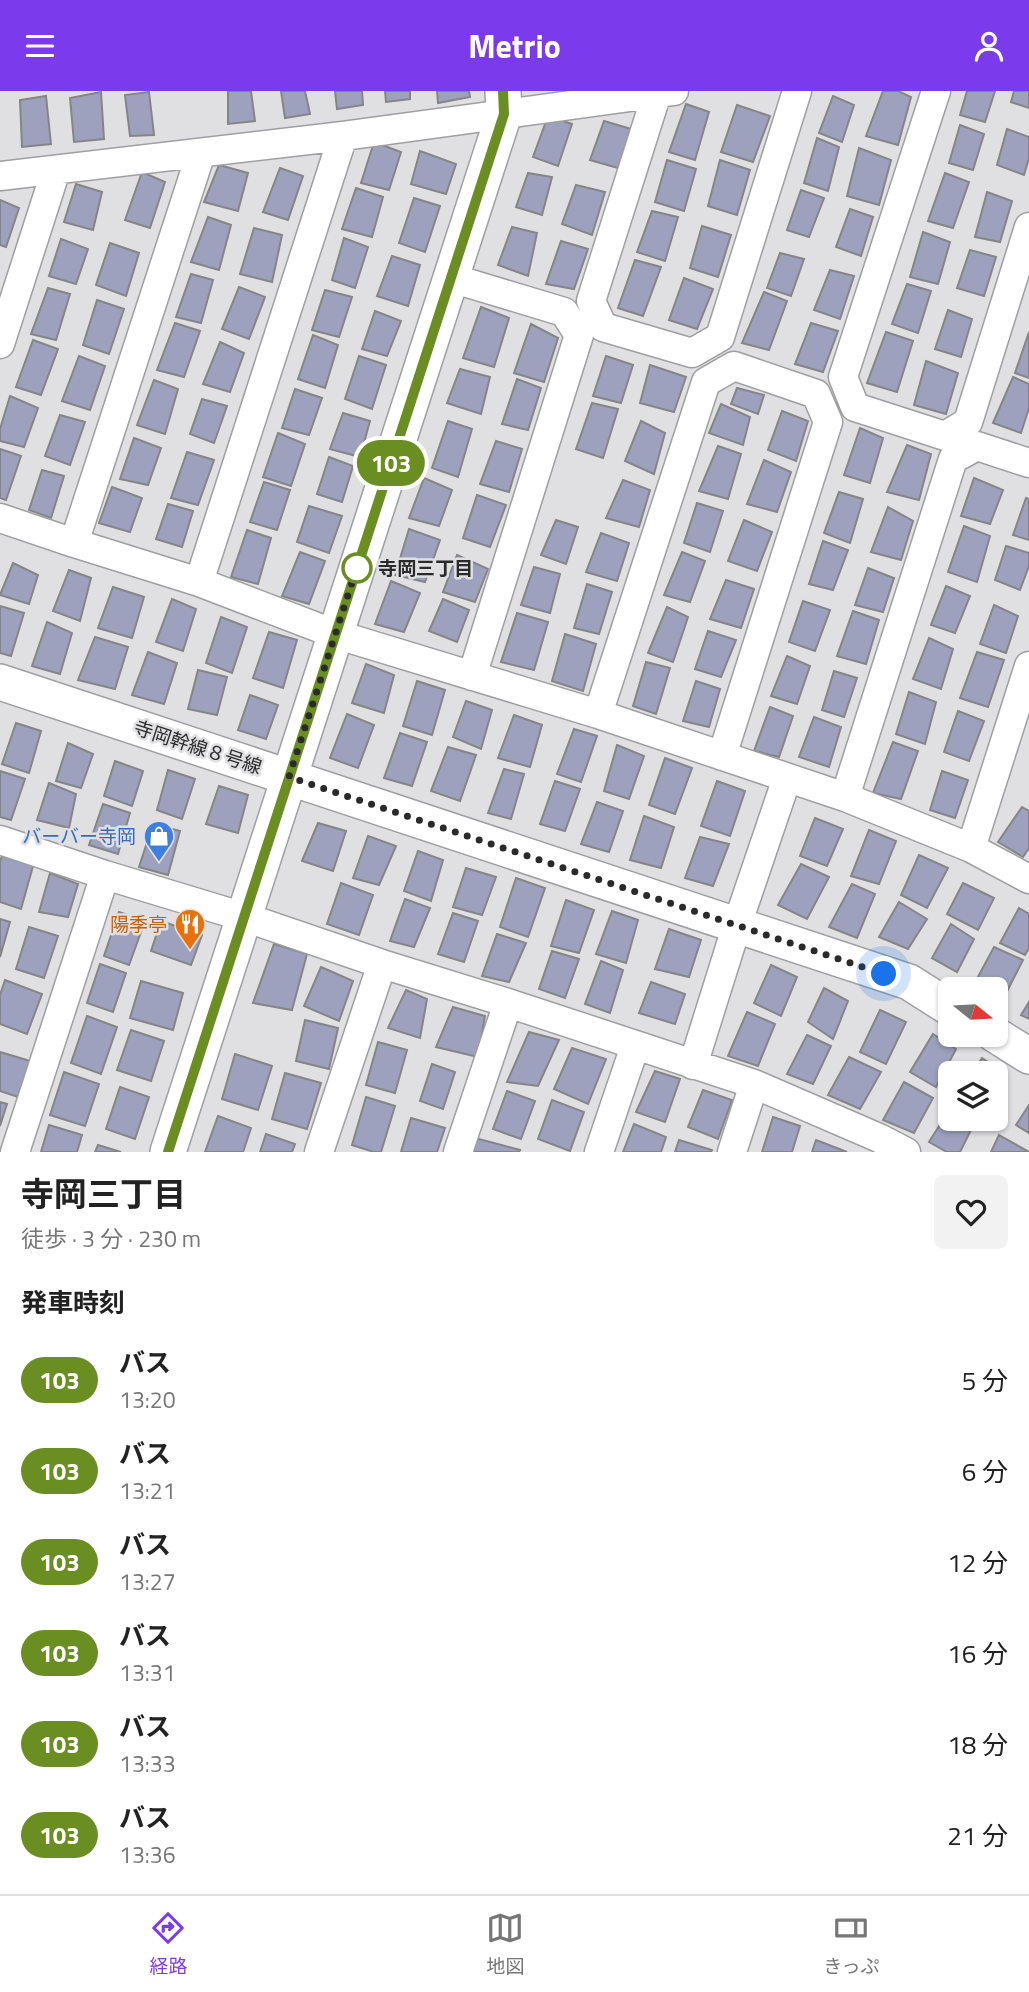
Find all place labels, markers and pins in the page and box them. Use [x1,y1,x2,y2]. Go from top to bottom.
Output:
marker: 寺岡三丁目 [342,553,372,583]
place label: 寺岡三丁目 [378,553,473,582]
shop icon: バーバー寺岡 [142,819,176,863]
place label: バーバー寺岡 [22,821,136,850]
restaurant icon: 陽季亭 [173,907,207,951]
place label: 陽季亭 [110,909,167,938]

